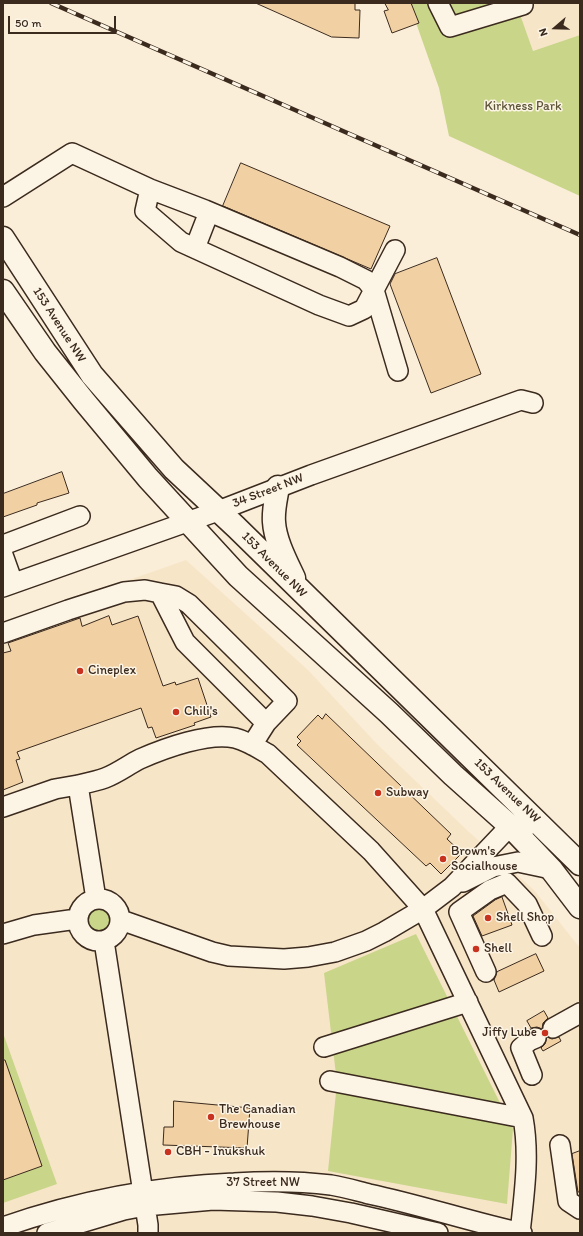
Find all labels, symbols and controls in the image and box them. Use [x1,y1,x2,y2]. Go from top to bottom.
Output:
scale bar [10,8,118,34]
north arrow [535,8,575,48]
text: 50 m [15,16,41,30]
text: N [536,27,551,38]
park label: Kirkness Park [484,99,562,115]
street label: 153 Avenue NW [29,285,89,365]
street label: 34 Street NW [230,470,306,512]
street label: 153 Avenue NW [238,529,310,601]
place label: Cineplex [88,663,136,679]
marker: Cineplex [75,666,85,676]
place label: Chili's [184,704,218,720]
marker: Chili's [171,707,181,717]
street label: 153 Avenue NW [471,755,543,827]
place label: Subway [386,785,429,801]
marker: Subway [373,788,383,798]
place label: Brown's Socialhouse [451,844,518,875]
marker: Brown's Socialhouse [438,854,448,864]
place label: Shell Shop [496,910,554,926]
marker: Shell Shop [483,913,493,923]
place label: Shell [484,941,512,957]
marker: Shell [471,944,481,954]
place label: Jiffy Lube [482,1025,537,1041]
marker: Jiffy Lube [540,1028,550,1038]
place label: The Canadian Brewhouse [219,1102,296,1133]
marker: The Canadian Brewhouse [206,1112,216,1122]
place label: CBH - Inukshuk [176,1144,265,1160]
marker: CBH - Inukshuk [163,1147,173,1157]
street label: 37 Street NW [226,1175,300,1191]

